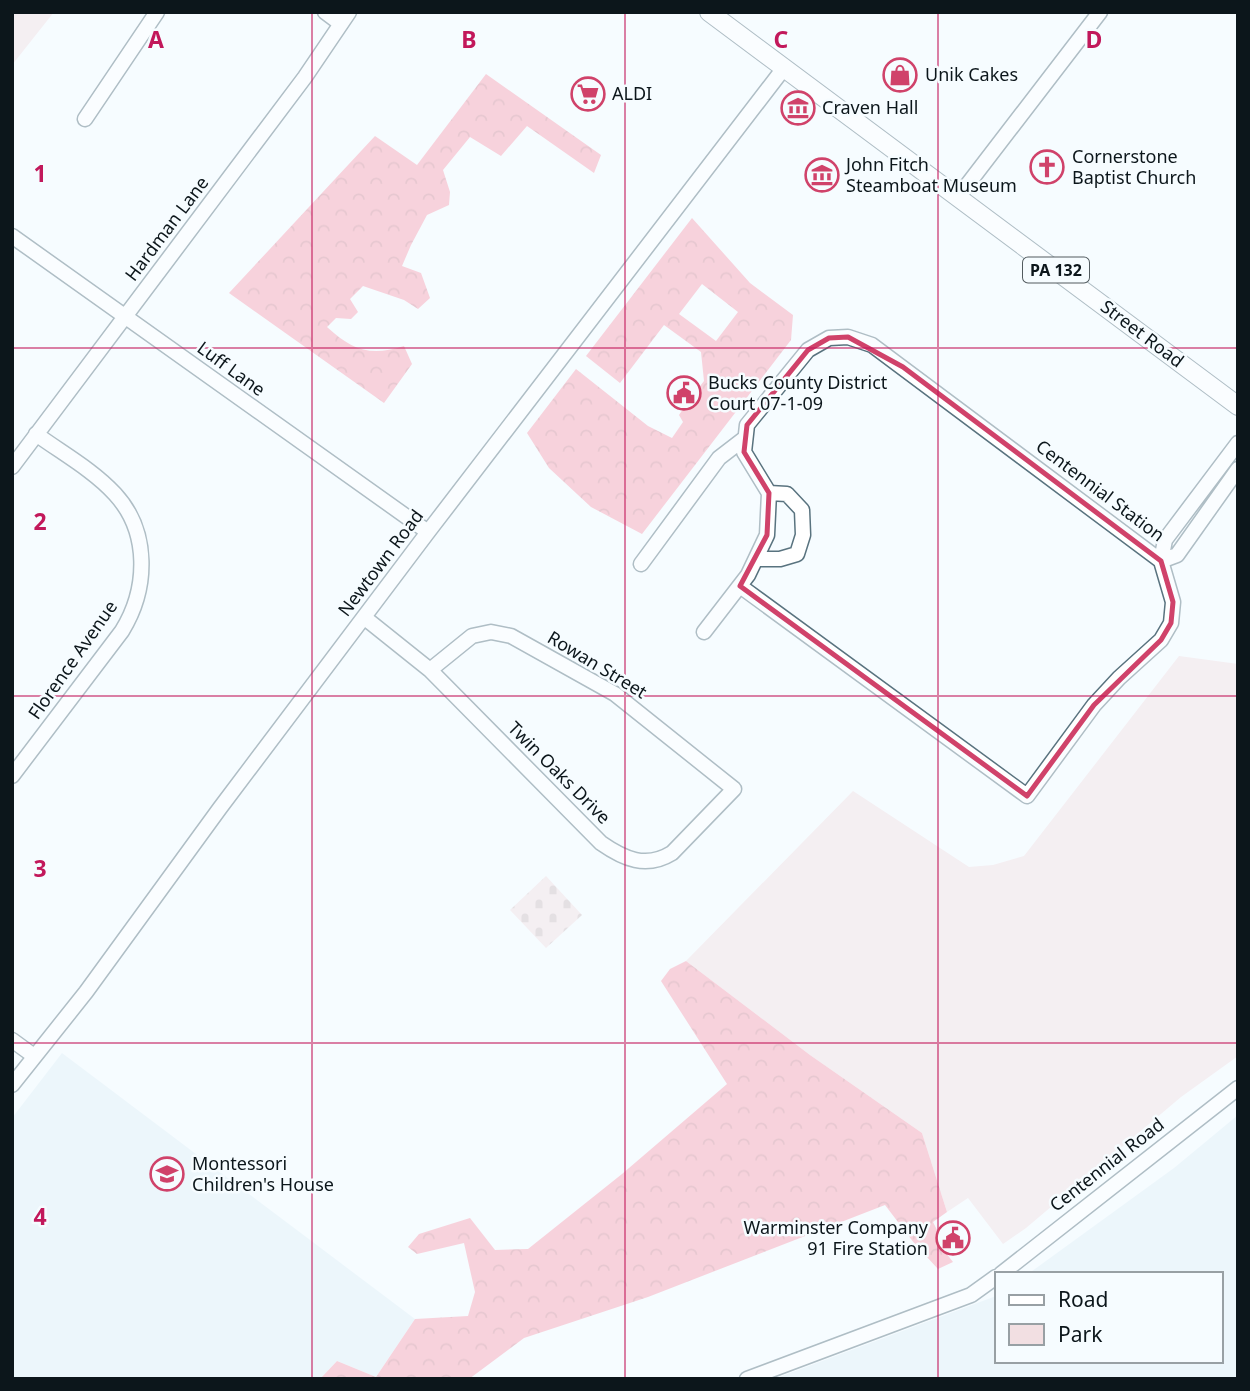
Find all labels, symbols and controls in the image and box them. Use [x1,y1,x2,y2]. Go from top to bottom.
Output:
text: A [148,23,164,55]
text: B [461,23,477,55]
text: C [774,23,789,55]
text: D [1086,23,1102,55]
shop icon: Unik Cakes [881,56,919,94]
place label: Unik Cakes [925,62,1018,86]
supermarket icon: ALDI [569,75,607,113]
place label: ALDI [612,81,652,105]
museum icon: Craven Hall [779,89,817,127]
place label: Craven Hall [822,95,918,119]
place label: Cornerstone Baptist Church [1072,144,1196,189]
church icon: Cornerstone Baptist Church [1028,148,1066,186]
place label: John Fitch Steamboat Museum [844,152,1017,197]
museum icon: John Fitch Steamboat Museum [803,156,841,194]
text: 1 [33,157,47,189]
street label: Hardman Lane [119,171,213,286]
road number: PA 132 [1023,258,1089,282]
street label: Street Road [1096,294,1189,372]
street label: Luff Lane [193,335,270,401]
place label: Bucks County District Court 07-1-09 [708,370,888,415]
public building icon: Bucks County District Court 07-1-09 [665,374,703,412]
street label: Centennial Station [1031,434,1170,547]
street label: Newtown Road [332,504,428,621]
text: 2 [33,505,47,537]
street label: Florence Avenue [22,595,122,724]
street label: Rowan Street [543,625,652,704]
street label: Twin Oaks Drive [503,716,616,829]
text: 3 [33,852,47,884]
street label: Centennial Road [1044,1112,1168,1216]
place label: Montessori Children's House [192,1151,334,1196]
school or university icon: Montessori Children's House [148,1155,186,1193]
text: 4 [33,1200,47,1232]
place label: Warminster Company 91 Fire Station [744,1215,929,1260]
public building icon: Warminster Company 91 Fire Station [934,1219,972,1257]
legend [995,1272,1222,1363]
text: Road [1058,1285,1108,1313]
text: Park [1058,1320,1103,1348]

